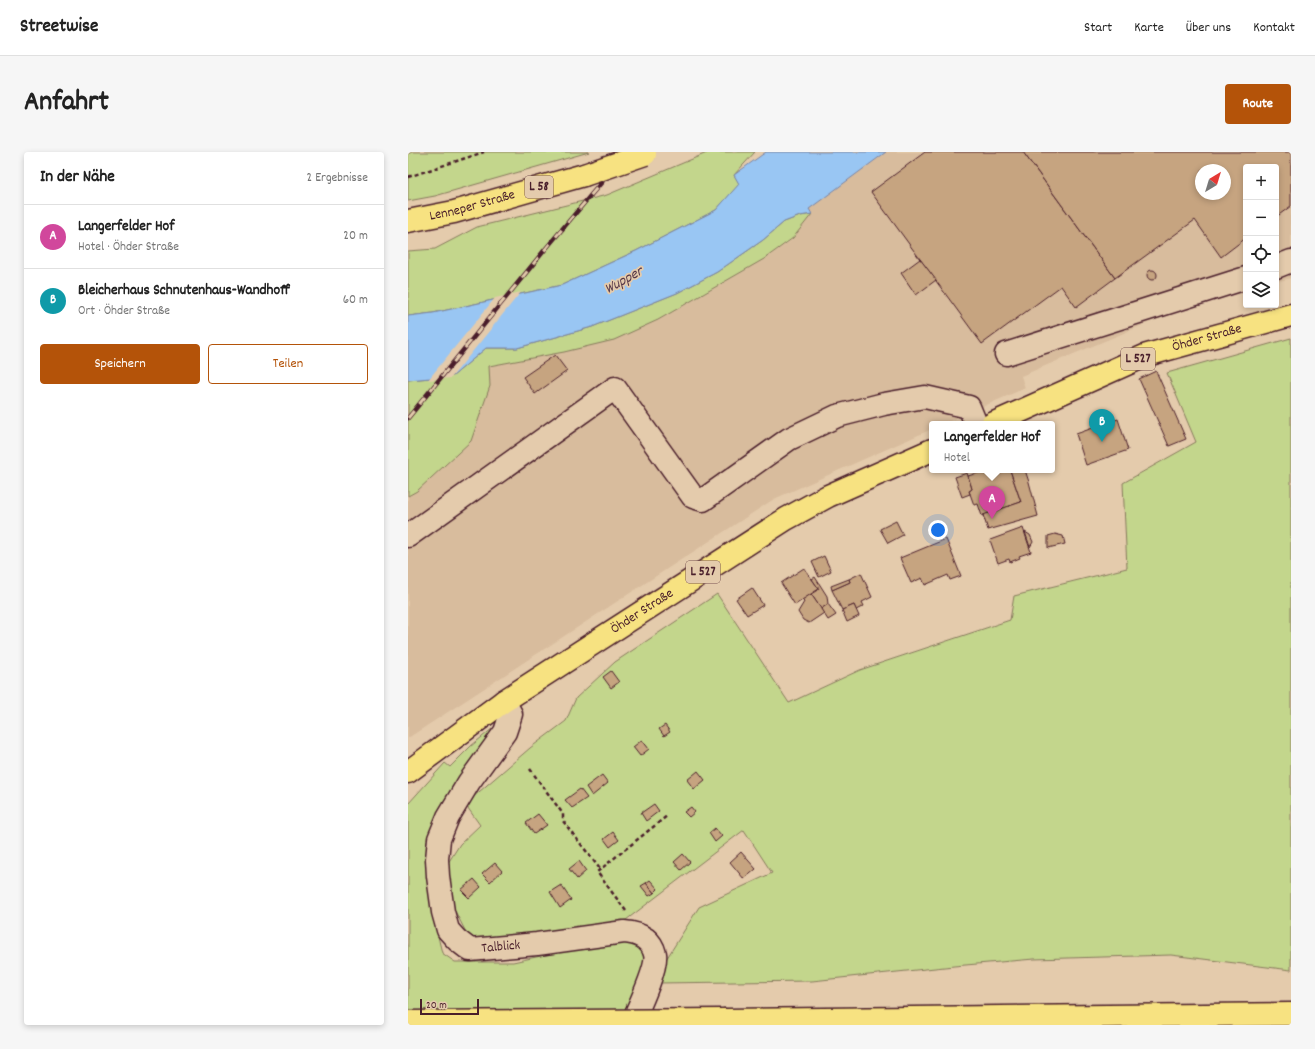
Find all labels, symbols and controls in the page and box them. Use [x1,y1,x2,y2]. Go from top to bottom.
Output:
text: Streetwise [20,14,98,41]
text: Start [1084,18,1112,38]
text: Karte [1134,18,1164,38]
text: Über uns [1186,18,1231,38]
text: Kontakt [1253,18,1295,38]
text: Anfahrt [24,84,109,124]
button: Route [1225,84,1291,124]
north arrow [1195,164,1231,200]
map controls [1243,164,1279,308]
button: + [1243,164,1279,200]
text: In der Nähe [40,166,115,190]
text: 2 Ergebnisse [307,169,368,188]
road number: L 58 [525,176,553,198]
street label: Lenneper Straße [428,185,517,227]
button: − [1243,200,1279,236]
text: Langerfelder Hof [78,216,175,238]
text: A [49,227,57,246]
text: 20 m [343,227,368,246]
button: locate [1243,236,1279,272]
text: Hotel · Öhder Straße [78,238,179,257]
water label: Wupper [601,261,649,301]
button: layers [1243,272,1279,308]
text: Bleicherhaus Schnutenhaus-Wandhoff [78,280,290,302]
text: B [50,291,56,310]
text: 60 m [343,291,368,310]
text: Ort · Öhder Straße [78,302,170,321]
street label: Öhder Straße [1170,319,1244,357]
button: Speichern [40,344,200,384]
button: Teilen [208,344,368,384]
road number: L 527 [1121,348,1155,370]
pin: B [1089,409,1115,442]
popup [929,421,1055,473]
text: Langerfelder Hof [944,427,1040,449]
text: Hotel [944,449,970,468]
pin: A [979,486,1005,519]
your location [928,520,948,540]
road number: L 527 [686,561,720,583]
street label: Öhder Straße [607,584,678,639]
street label: Talblick [481,936,521,959]
scale bar [420,997,479,1016]
text: 20 m [426,998,447,1014]

